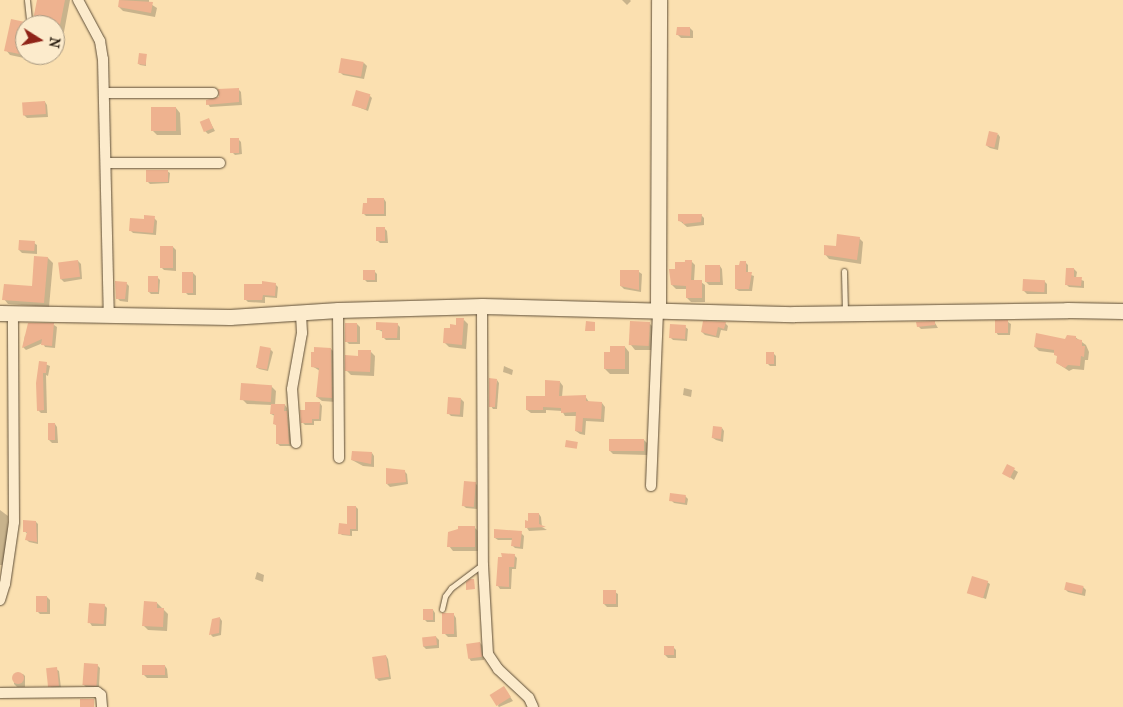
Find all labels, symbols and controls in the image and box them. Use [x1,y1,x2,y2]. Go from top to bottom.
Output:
north arrow [15,15,65,65]
text: N [45,36,64,49]

